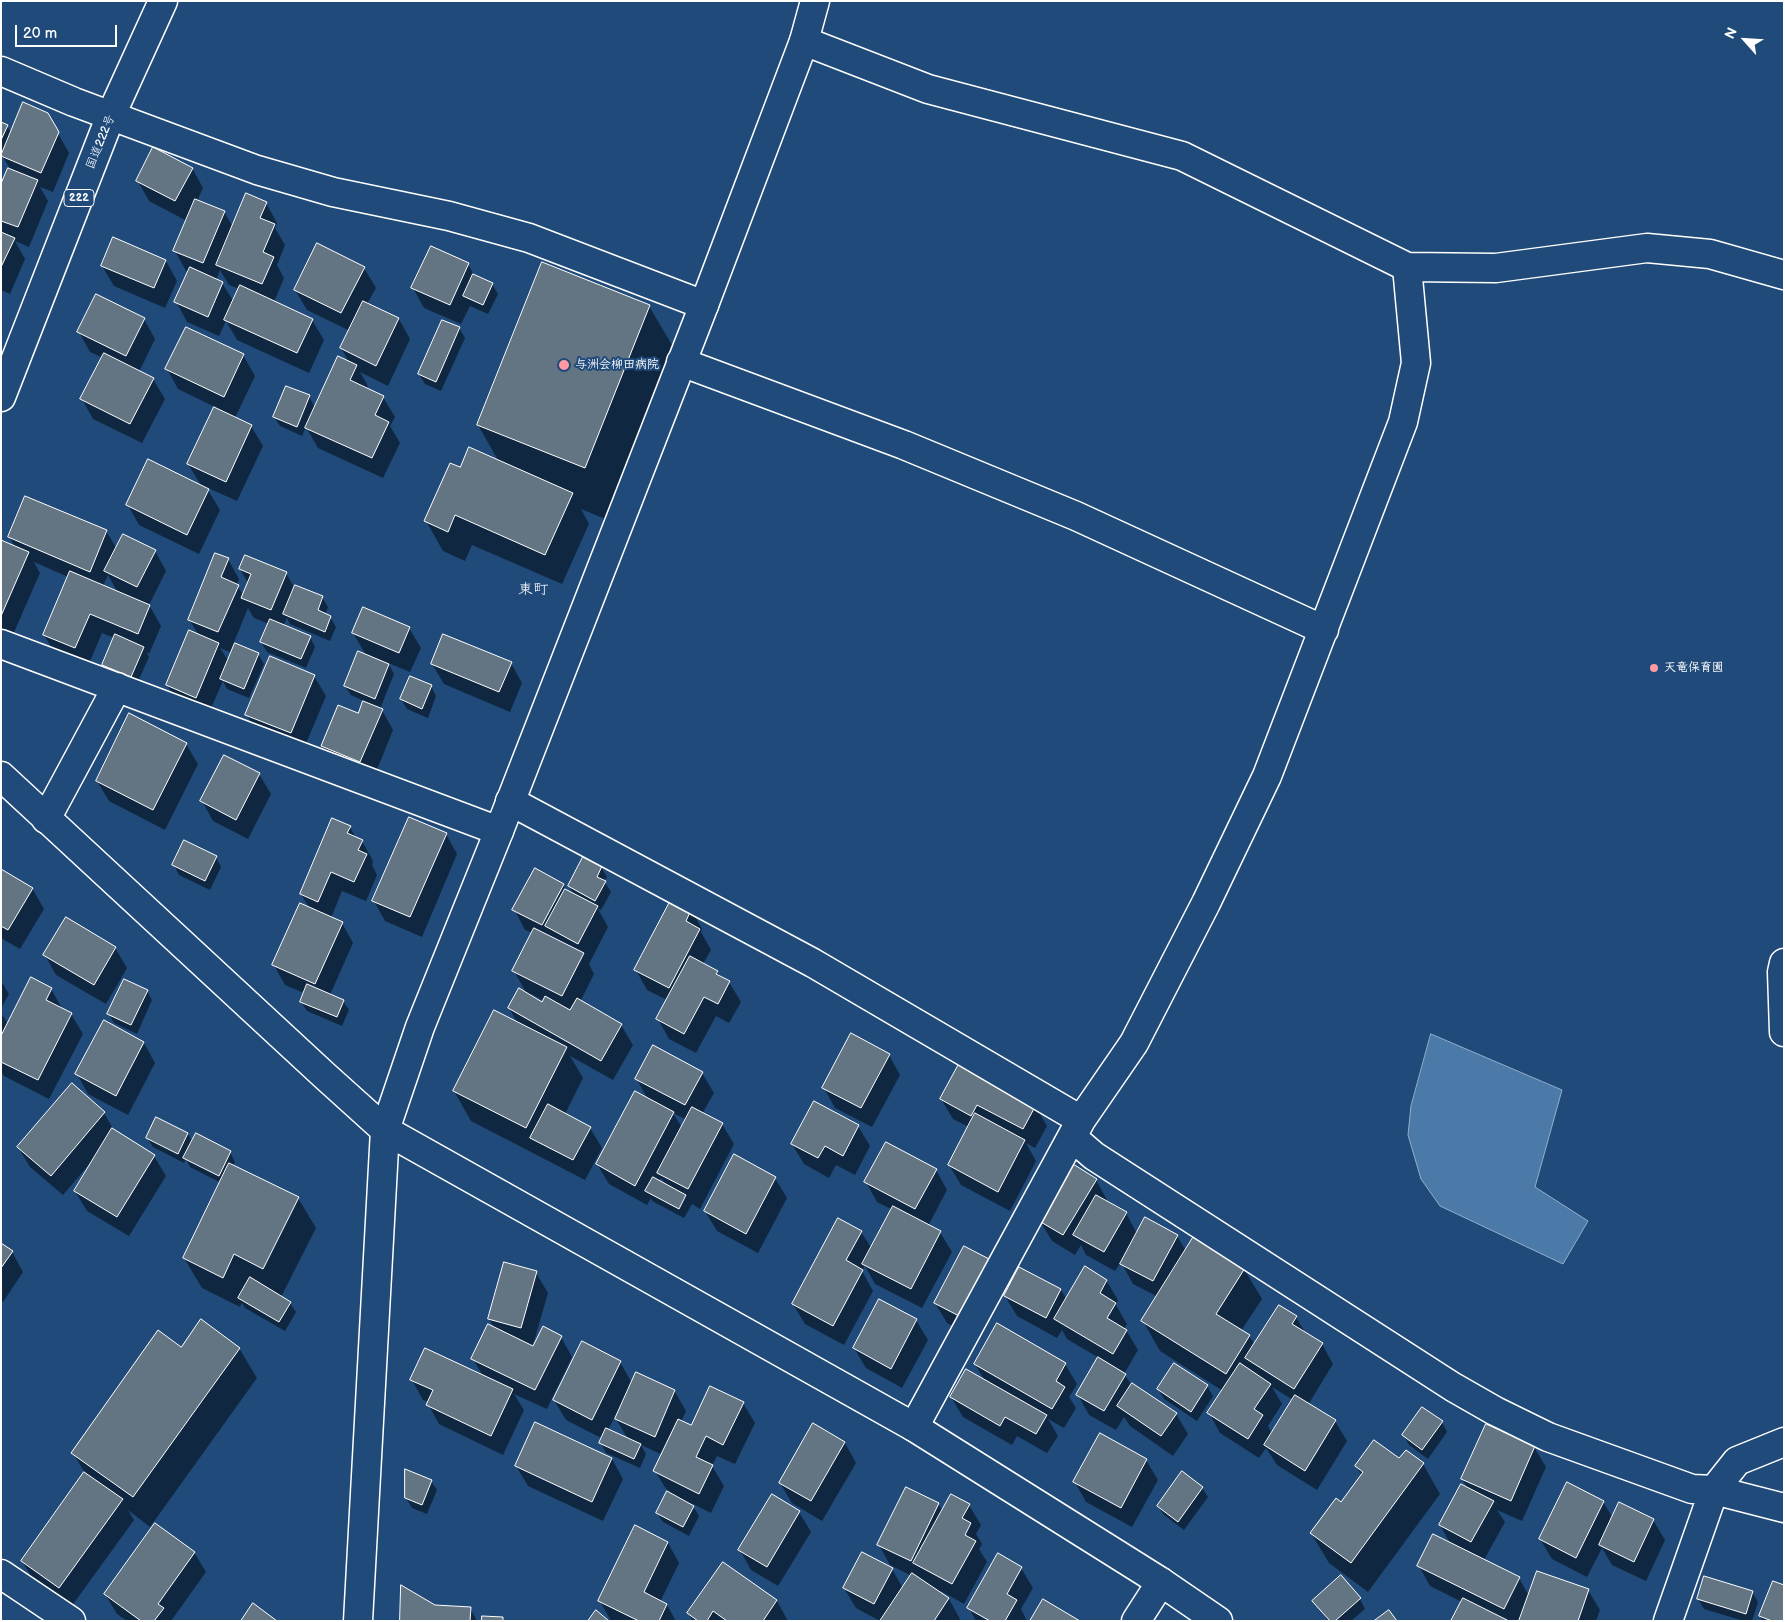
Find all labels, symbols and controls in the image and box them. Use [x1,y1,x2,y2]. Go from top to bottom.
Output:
scale bar [18,15,120,47]
north arrow [1720,15,1770,65]
text: 20 m [23,24,57,43]
text: N [1721,25,1741,42]
street label: 国道222号 [84,113,118,171]
road number: 222 [64,190,94,207]
marker: 与洲会柳田病院 [557,358,571,372]
place label: 与洲会柳田病院 [575,358,659,372]
district label: 東町 [518,581,548,599]
place label: 天竜保育園 [1664,661,1724,675]
marker: 天竜保育園 [1648,662,1660,674]

